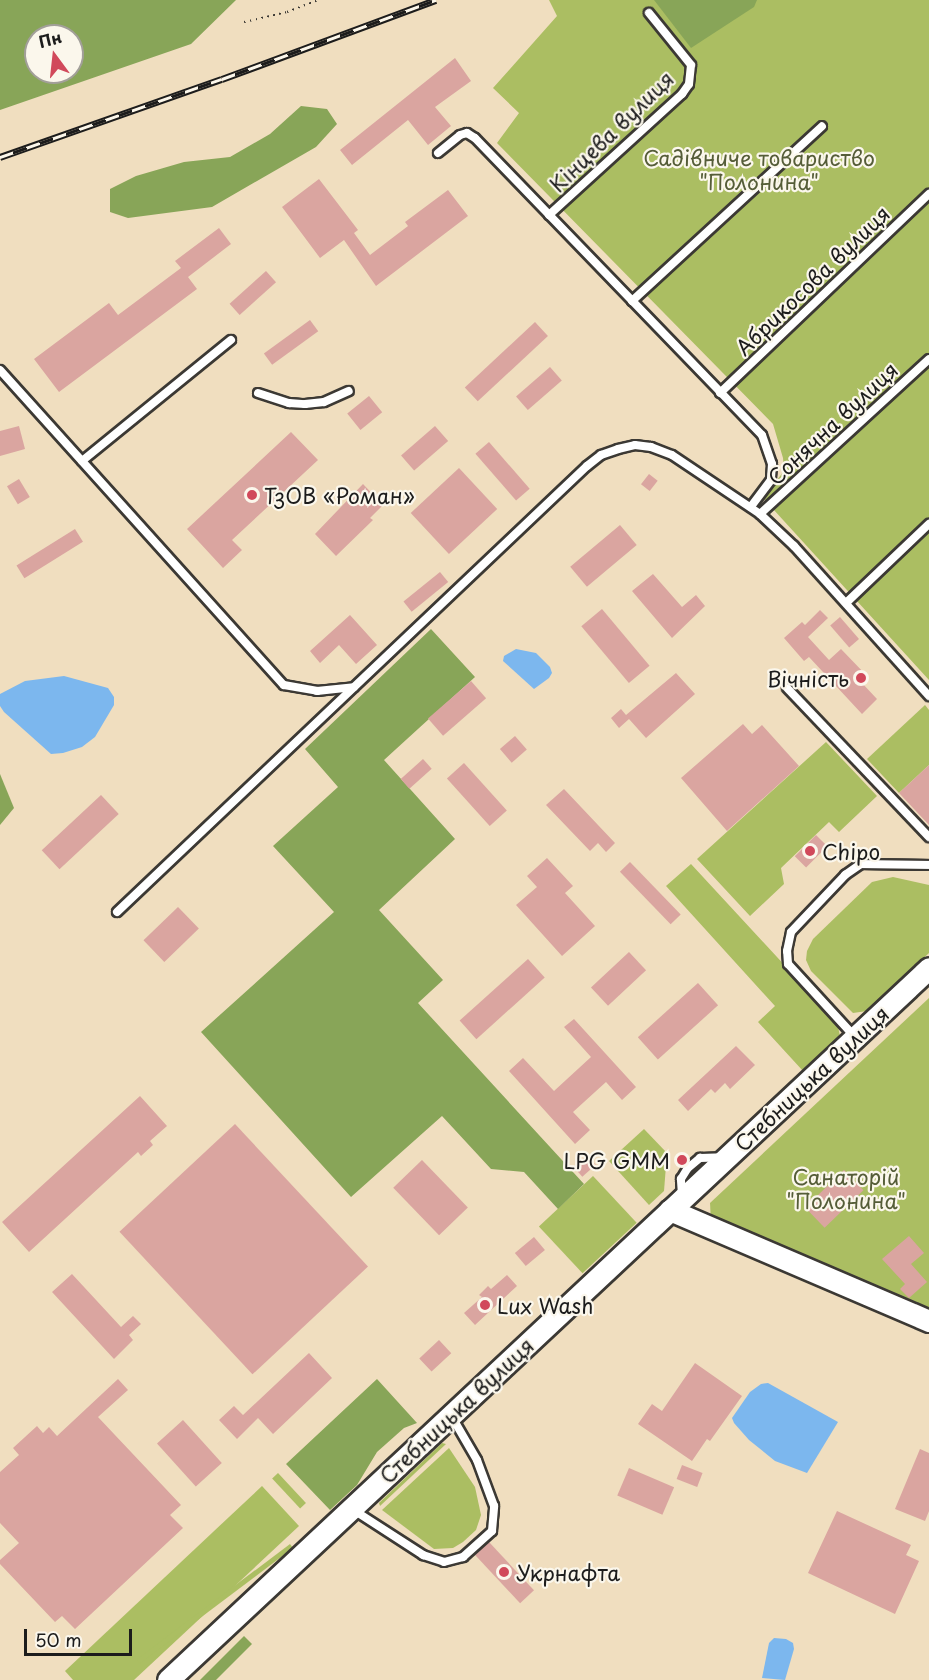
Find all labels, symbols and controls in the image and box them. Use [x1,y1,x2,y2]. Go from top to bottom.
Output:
north arrow [24,24,84,84]
text: Пн [36,24,64,53]
street label: Кінцева вулиця [543,65,679,197]
park label: Садівниче товариство "Полонина" [644,144,874,194]
street label: Абрикосова вулиця [730,200,894,360]
street label: Сонячна вулиця [761,356,903,490]
place label: ТзОВ «Роман» [264,482,415,508]
marker: ТзОВ «Роман» [245,488,259,502]
place label: Вічність [767,665,849,691]
marker: Вічність [854,671,868,685]
place label: Chipo [822,838,880,864]
marker: Chipo [803,844,817,858]
street label: Стебницька вулиця [728,1000,894,1156]
place label: LPG GMM [564,1147,670,1173]
marker: LPG GMM [675,1153,689,1167]
park label: Санаторій "Полонина" [786,1163,906,1213]
place label: Lux Wash [497,1292,594,1318]
marker: Lux Wash [478,1298,492,1312]
street label: Стебницька вулиця [373,1332,539,1488]
place label: Укрнафта [516,1559,620,1585]
marker: Укрнафта [497,1565,511,1579]
scale bar [27,1617,135,1655]
text: 50 m [35,1626,82,1653]

